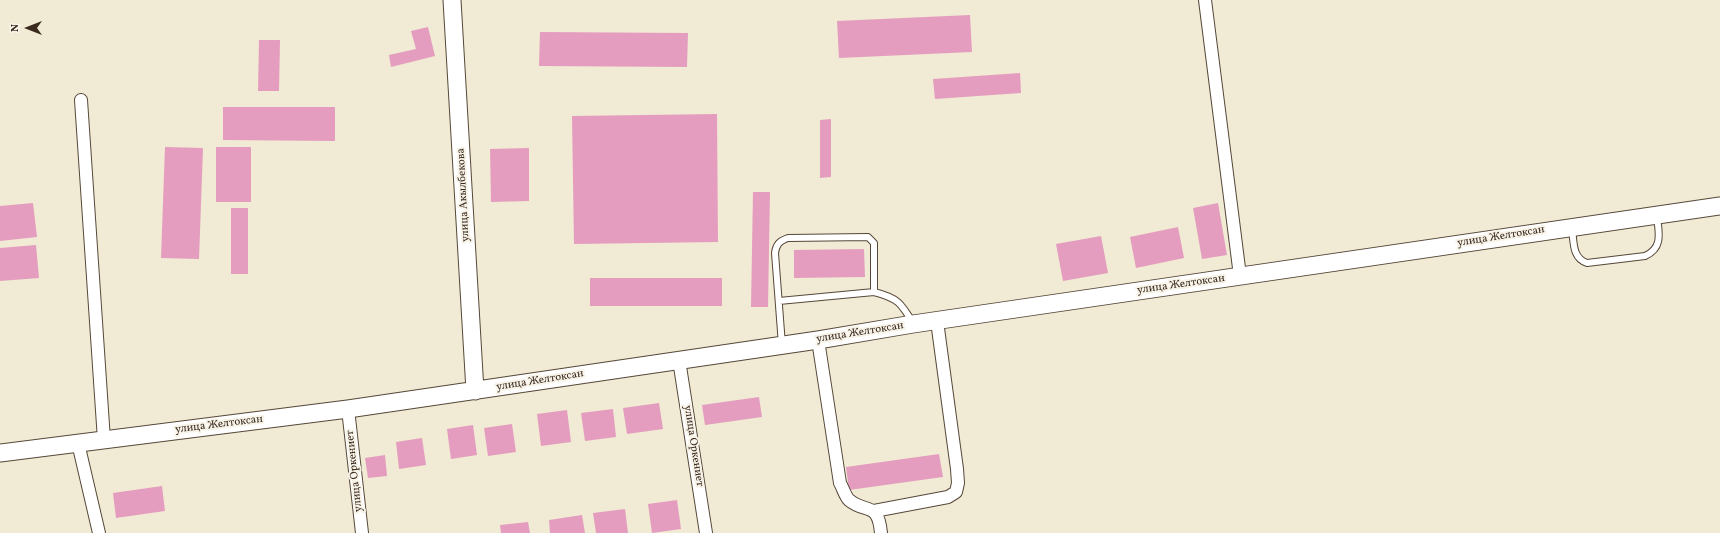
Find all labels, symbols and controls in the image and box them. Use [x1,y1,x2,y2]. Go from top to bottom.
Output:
north arrow [8,8,48,48]
text: N [8,24,23,32]
street label: улица Акылбекова [455,148,473,242]
street label: улица Желтоксан [1456,224,1546,250]
street label: улица Желтоксан [1136,272,1226,298]
street label: улица Желтоксан [815,320,905,346]
street label: улица Желтоксан [495,368,585,394]
street label: улица Оркениет [680,404,706,488]
street label: улица Желтоксан [174,413,264,437]
street label: улица Оркениет [344,429,366,513]

